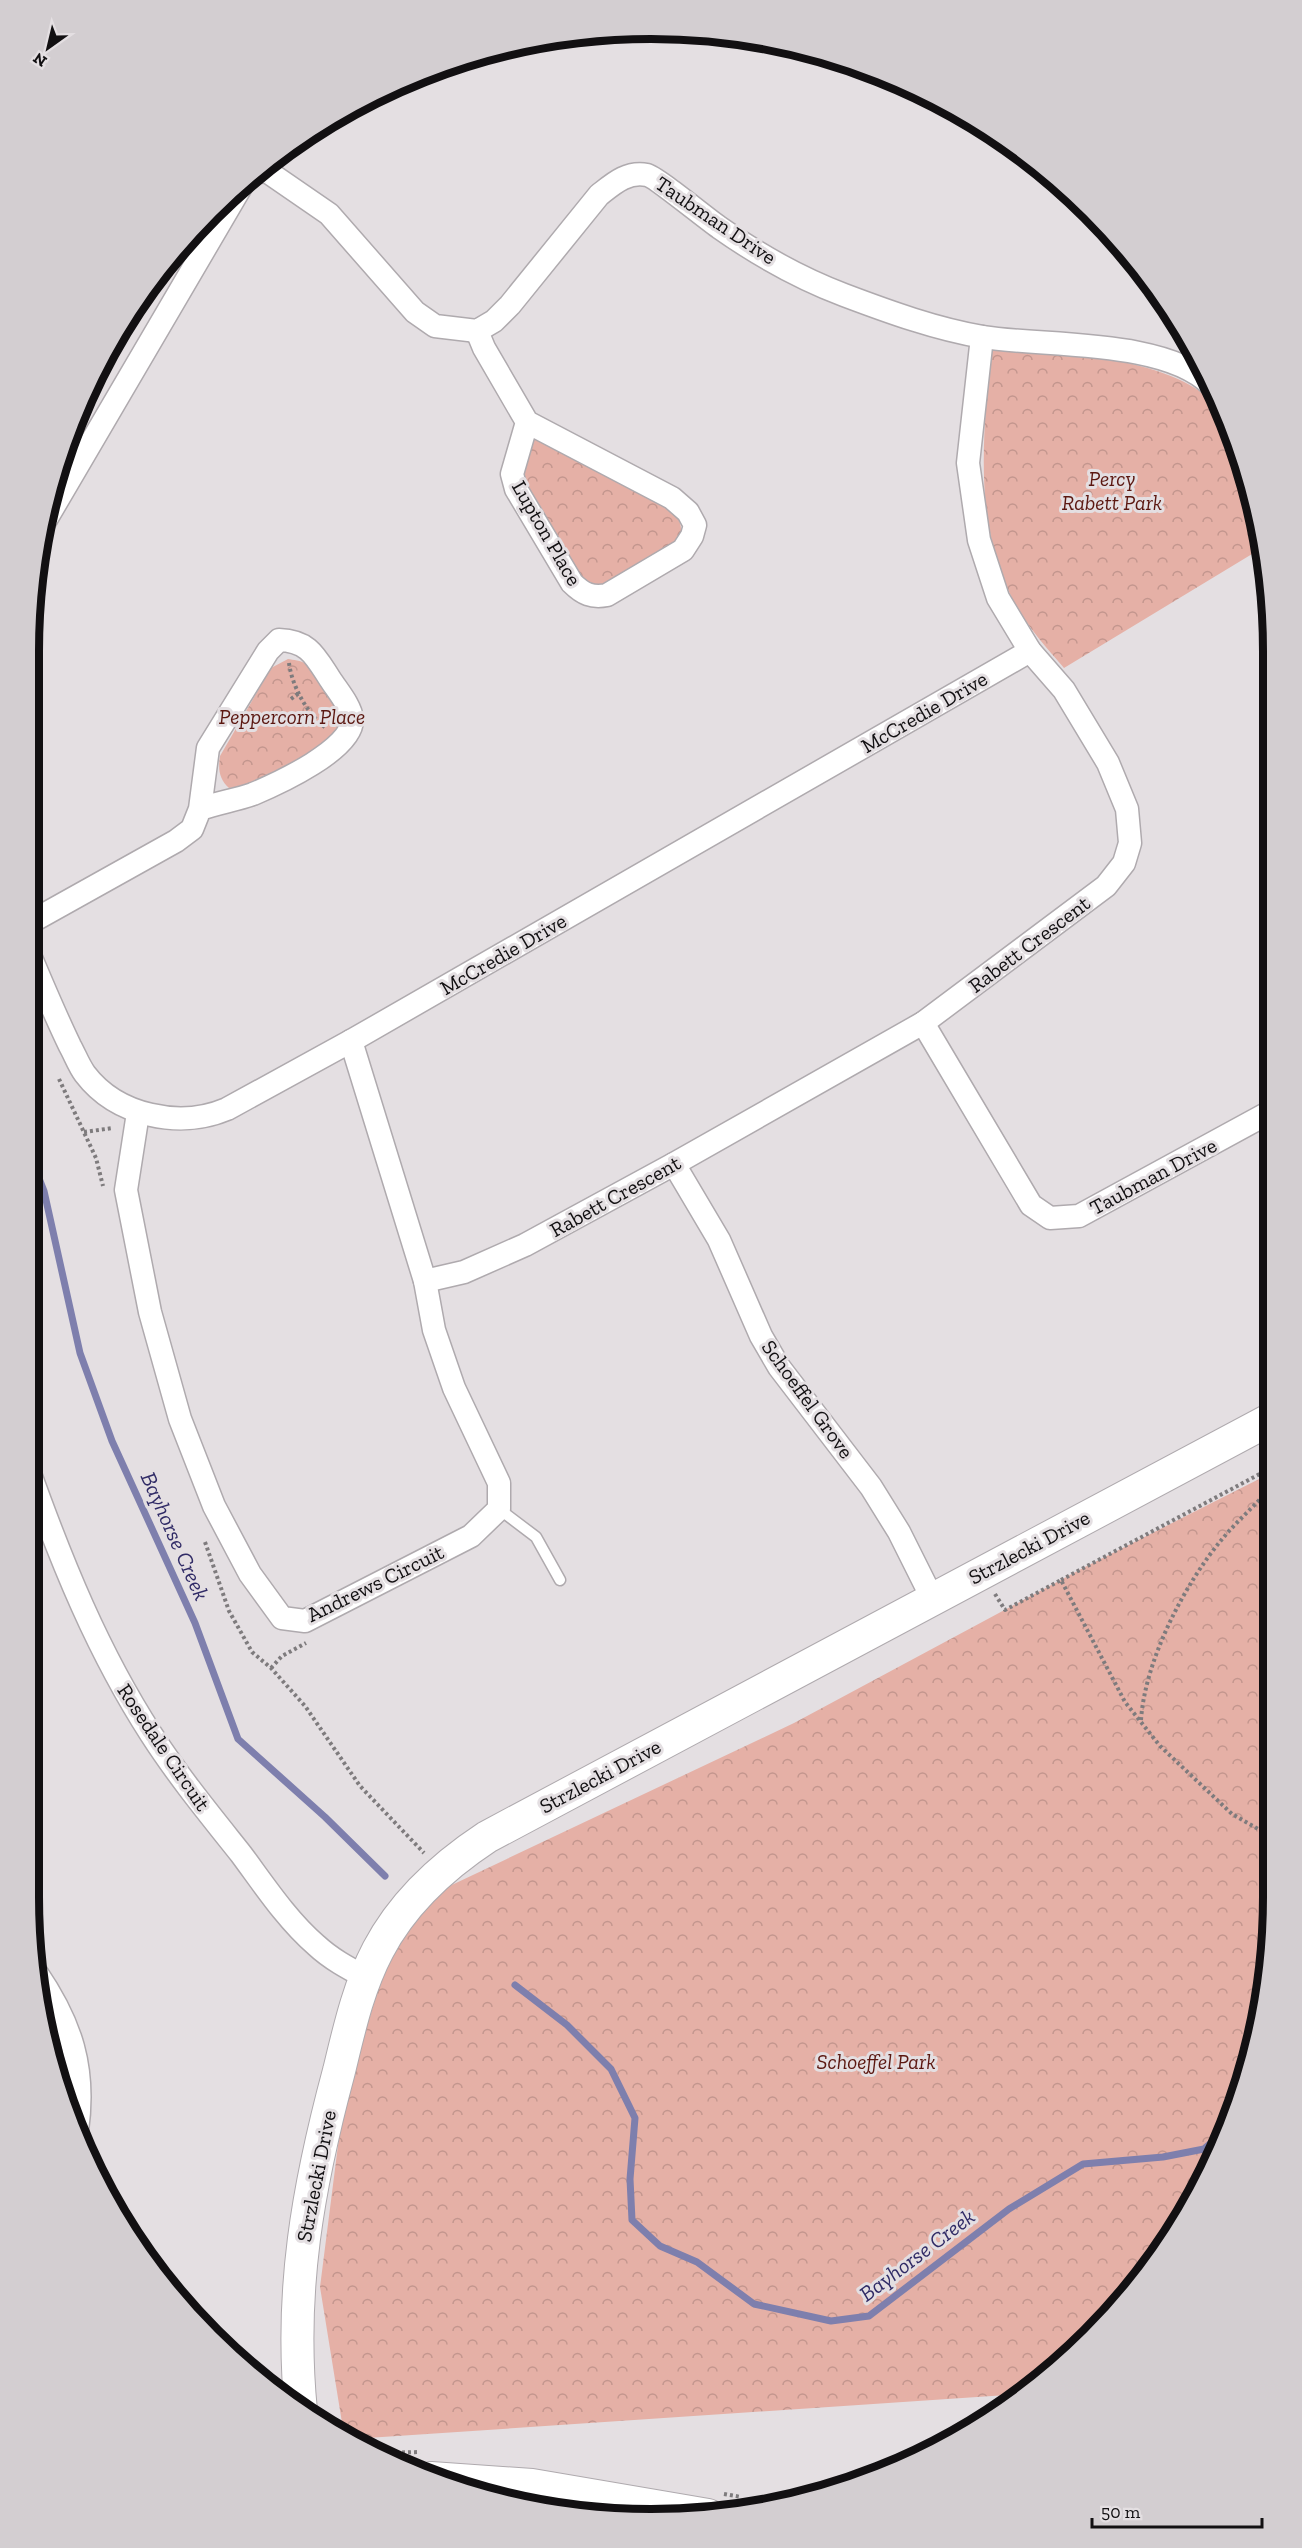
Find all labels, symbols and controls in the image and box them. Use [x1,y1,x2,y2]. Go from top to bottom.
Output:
north arrow [18,18,78,78]
text: N [30,49,50,71]
street label: Taubman Drive [651,170,781,270]
park label: Percy Rabett Park [1062,466,1162,515]
street label: Lupton Place [507,476,587,590]
street label: McCredie Drive [856,666,992,758]
park label: Peppercorn Place [219,704,365,729]
street label: Rabett Crescent [963,890,1095,998]
street label: McCredie Drive [435,908,571,1000]
street label: Taubman Drive [1085,1132,1221,1220]
street label: Rabett Crescent [545,1150,685,1242]
street label: Schoeffel Grove [757,1335,859,1463]
water label: Bayhorse Creek [135,1468,215,1604]
street label: Strzlecki Drive [964,1505,1094,1589]
street label: Andrews Circuit [303,1539,448,1627]
street label: Rosedale Circuit [112,1679,216,1815]
street label: Strzlecki Drive [535,1734,665,1818]
park label: Schoeffel Park [816,2049,936,2074]
street label: Strzlecki Drive [291,2108,341,2244]
water label: Bayhorse Creek [854,2203,980,2307]
scale bar [1092,2491,1262,2529]
text: 50 m [1101,2501,1141,2523]

